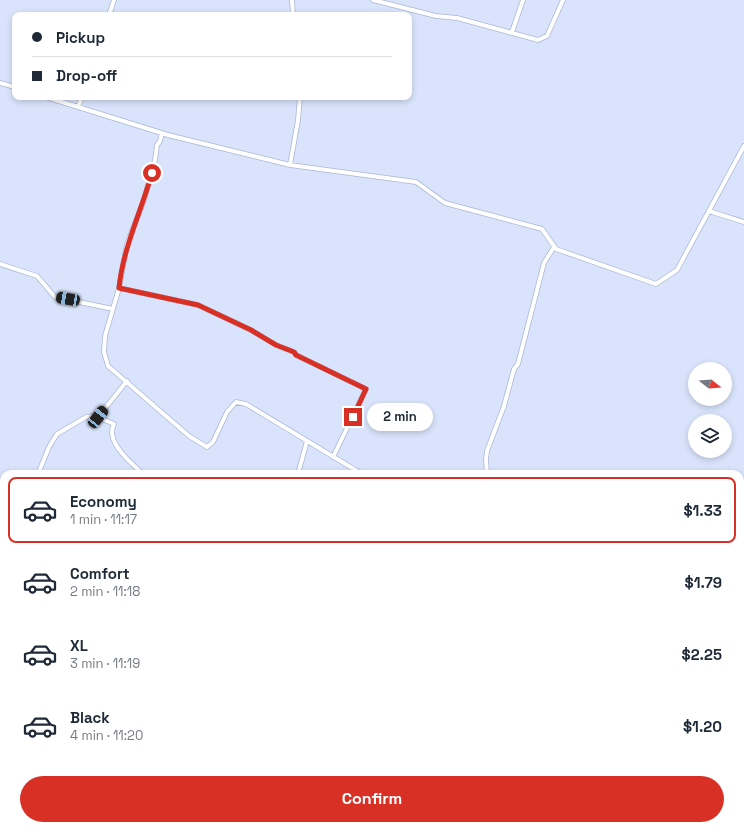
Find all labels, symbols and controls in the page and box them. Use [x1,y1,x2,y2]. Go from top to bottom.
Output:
text: Pickup [56,28,105,47]
text: Drop-off [56,66,117,85]
route start [143,164,161,182]
car [55,291,81,307]
north arrow [688,362,732,406]
map controls [688,362,732,458]
callout: 2 min [367,403,433,431]
car [86,404,110,430]
route end [344,408,362,426]
text: 2 min [383,408,417,425]
button: layers [688,414,732,458]
icon: car [22,492,58,528]
text: Economy [70,492,137,511]
text: $1.33 [683,501,722,520]
text: 1 min · 11:17 [70,511,137,528]
icon: car [22,564,58,600]
text: Comfort [70,564,130,583]
text: $1.79 [685,573,722,592]
text: 2 min · 11:18 [70,583,140,600]
icon: car [22,636,58,672]
text: XL [70,636,88,655]
text: $2.25 [682,645,722,664]
text: 3 min · 11:19 [70,655,140,672]
icon: car [22,708,58,744]
text: Black [70,708,110,727]
text: $1.20 [683,717,722,736]
text: 4 min · 11:20 [70,727,143,744]
button: Confirm [20,776,724,822]

